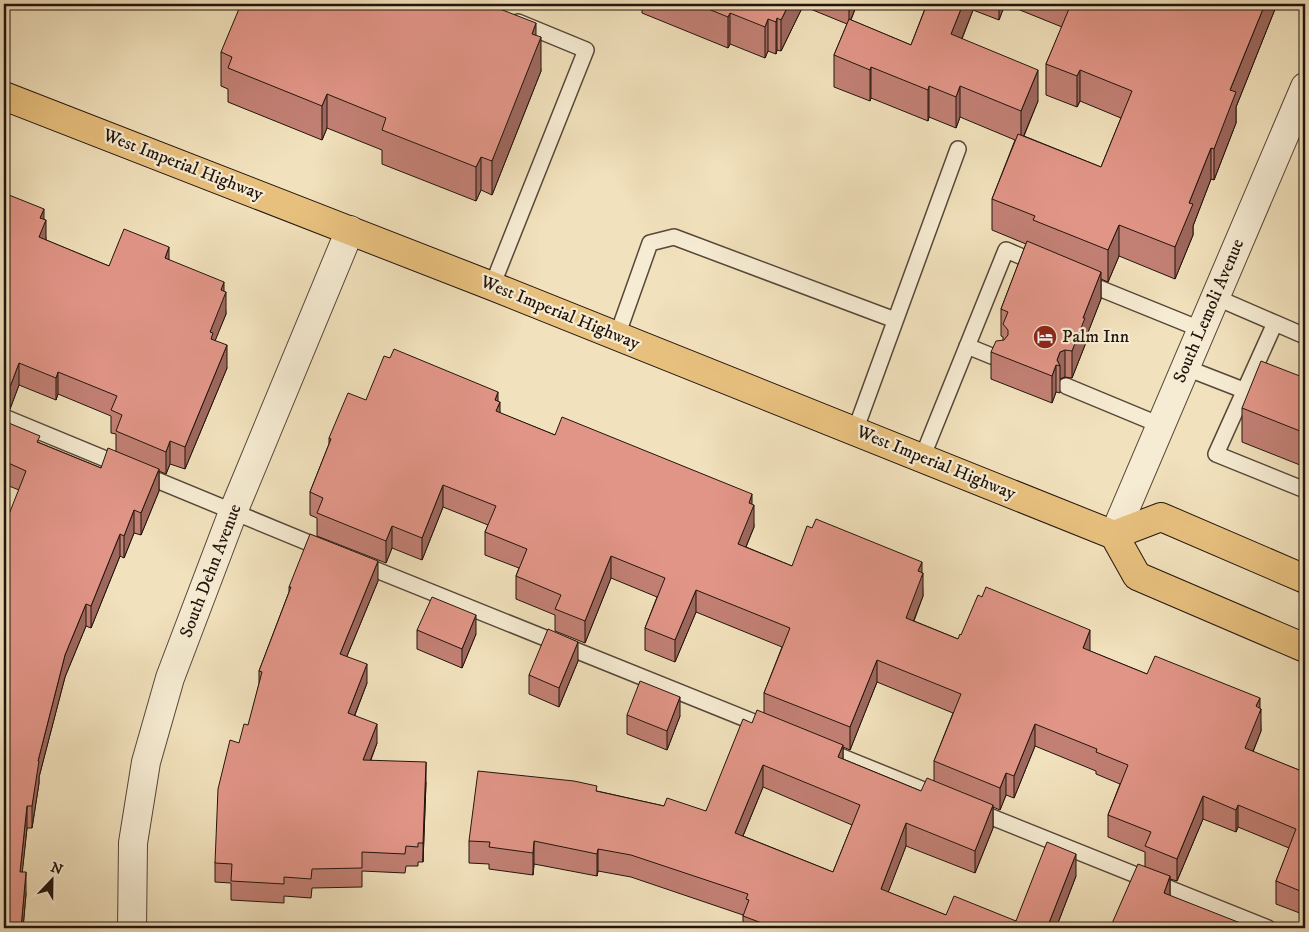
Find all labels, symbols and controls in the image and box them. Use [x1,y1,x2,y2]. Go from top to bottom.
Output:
street label: West Imperial Highway [99,124,267,206]
street label: South Lemoli Avenue [1169,236,1249,386]
street label: West Imperial Highway [476,271,643,355]
hotel icon: Palm Inn [1032,324,1058,350]
place label: Palm Inn [1062,326,1130,348]
street label: West Imperial Highway [852,421,1019,505]
street label: South Dehn Avenue [175,501,247,641]
north arrow [28,854,78,904]
text: N [48,858,66,880]

